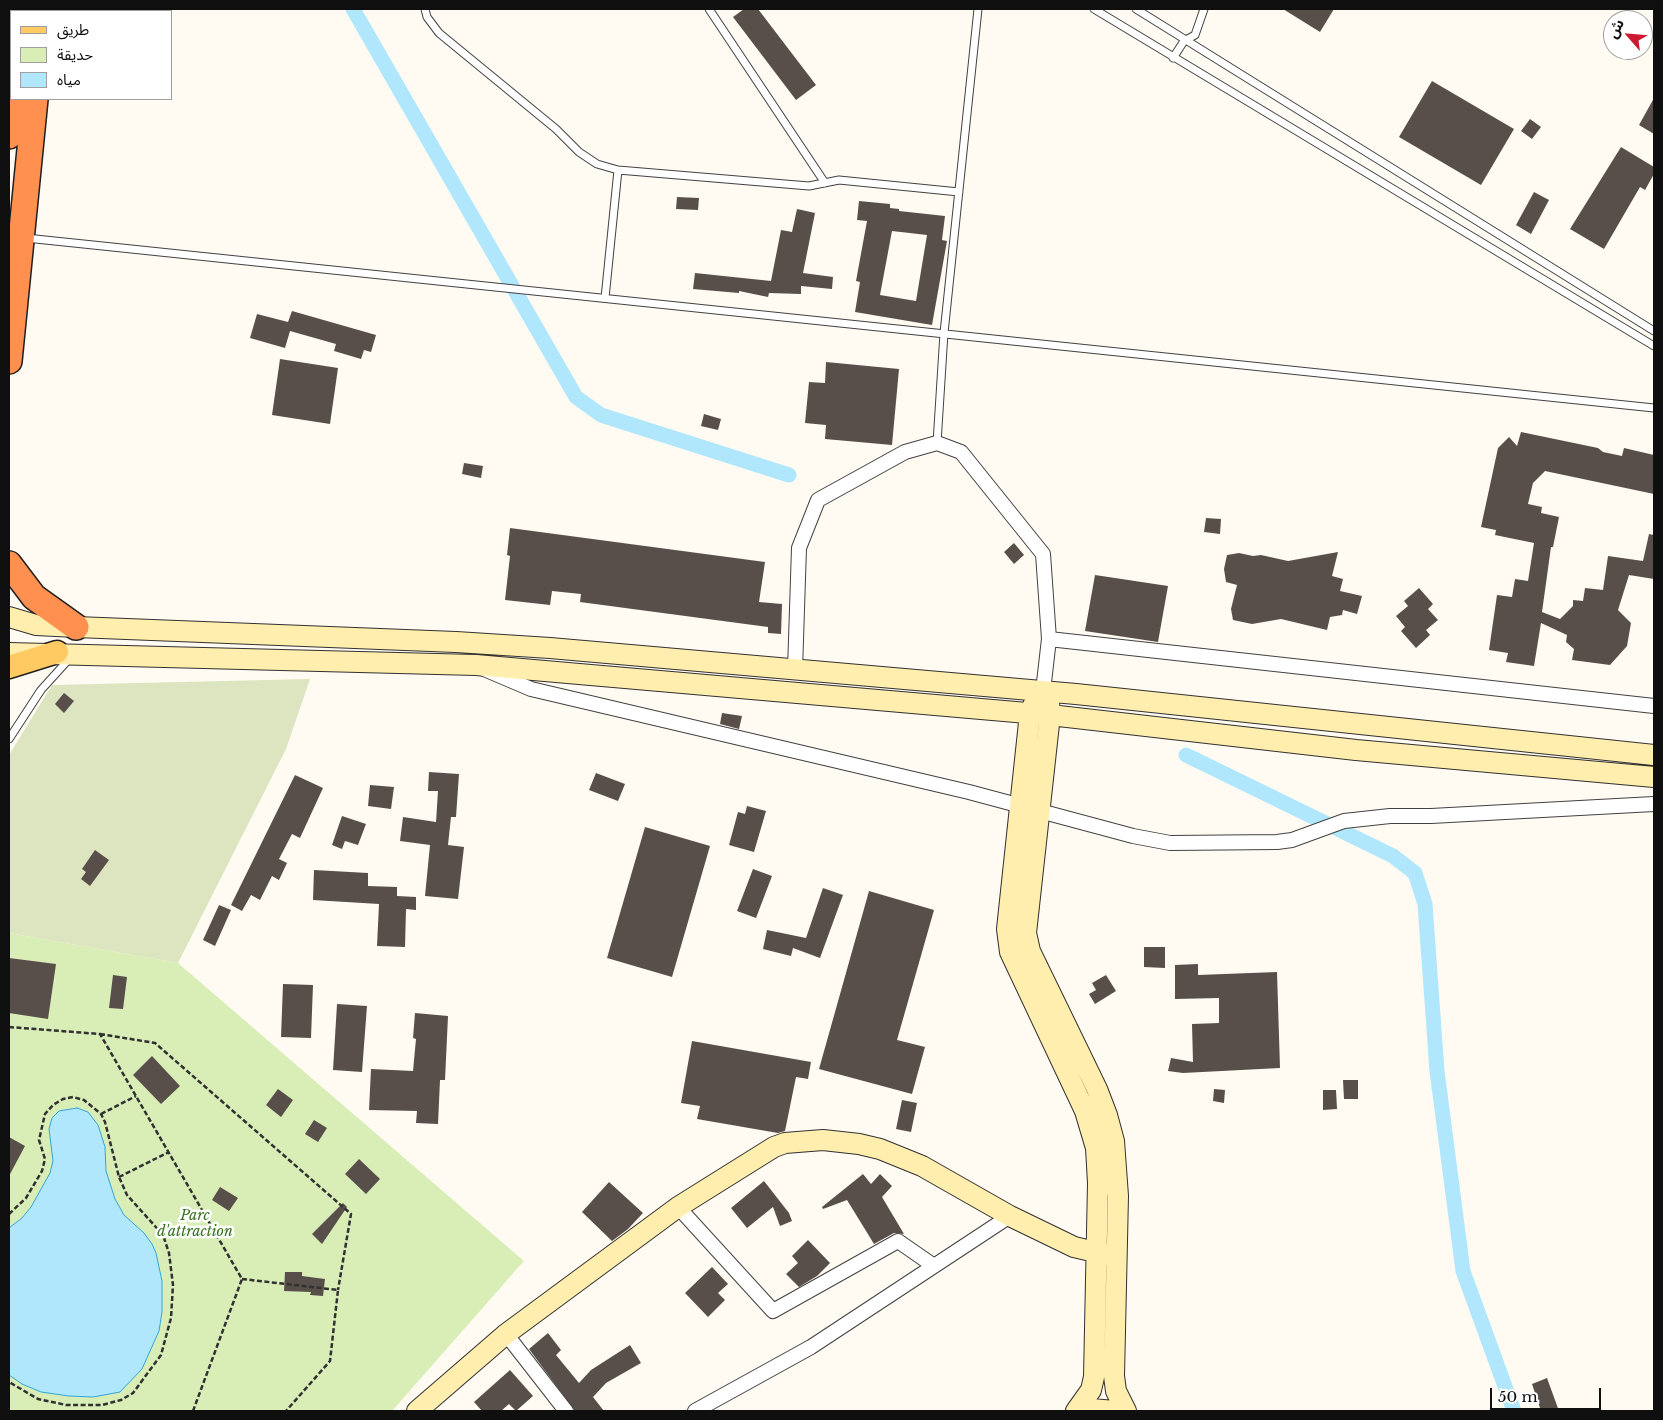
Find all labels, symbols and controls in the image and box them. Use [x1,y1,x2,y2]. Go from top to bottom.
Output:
legend [10,10,172,100]
north arrow [1603,10,1653,60]
text: ش [1603,16,1628,41]
text: طريق [57,20,89,39]
text: حديقة [57,45,93,64]
text: مياه [57,70,81,89]
park label: Parc d'attraction [157,1208,233,1240]
scale bar [1493,1378,1604,1410]
text: 50 m [1498,1387,1538,1406]

